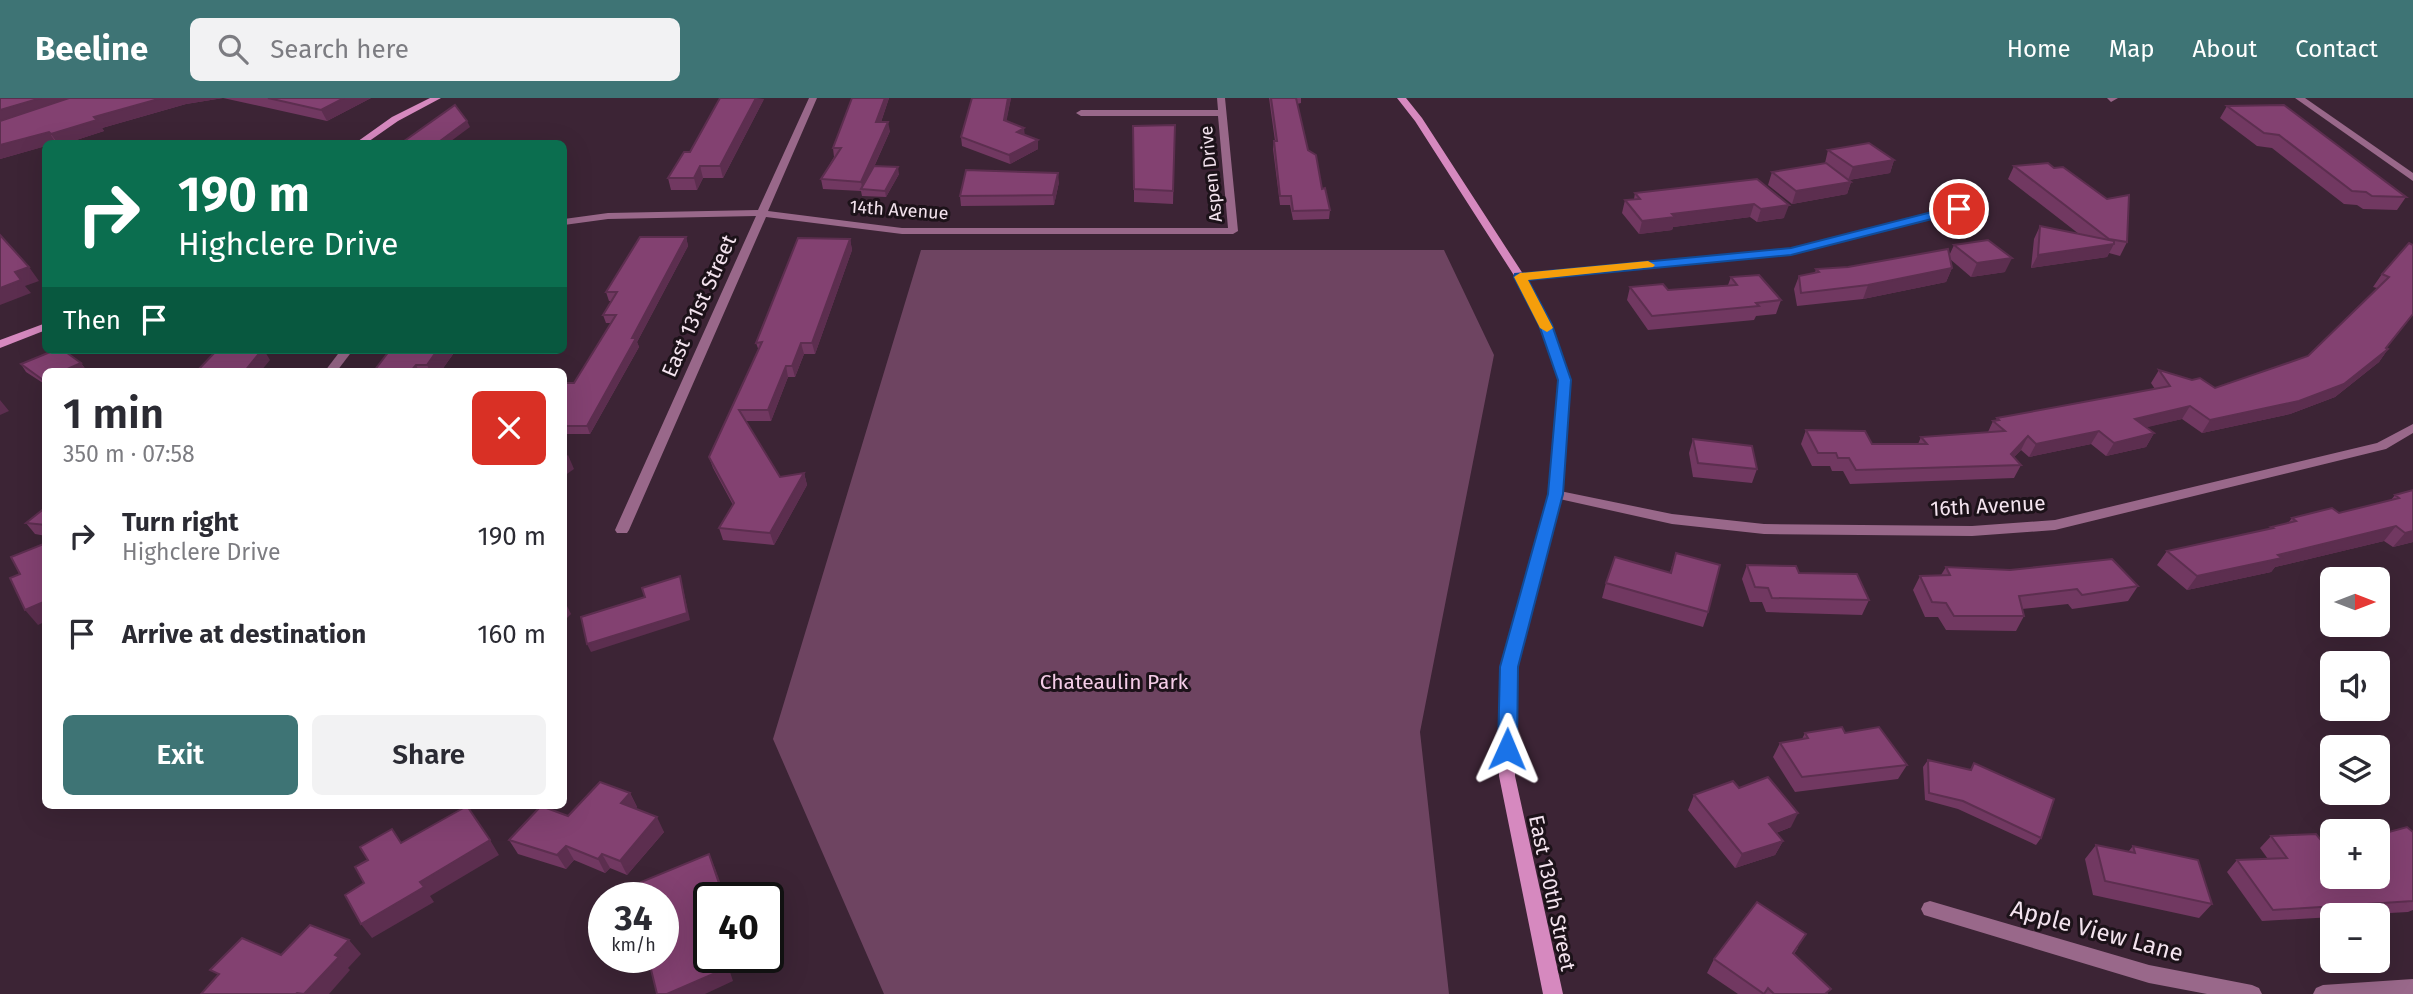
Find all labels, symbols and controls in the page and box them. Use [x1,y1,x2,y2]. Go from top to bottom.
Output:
search box [190,18,680,81]
text: Beeline [35,29,148,69]
icon: search [214,30,252,68]
text: Search here [270,34,409,65]
text: Home [2007,35,2071,63]
text: Map [2109,35,2155,63]
text: About [2193,35,2257,63]
text: Contact [2295,35,2378,63]
street label: Aspen Drive [1195,125,1227,223]
text: 190 m [178,165,310,224]
icon: right [63,168,154,259]
pin [1929,179,1989,239]
icon: arrive [1940,190,1978,228]
street label: 14th Avenue [849,196,949,224]
text: Highclere Drive [178,225,398,263]
street label: East 131st Street [656,230,742,381]
icon: arrive [135,301,173,339]
text: Then [63,305,121,336]
text: 1 min [63,389,164,439]
button: close [472,391,546,465]
text: 350 m · 07:58 [63,440,195,468]
street label: 16th Avenue [1930,490,2046,522]
text: Turn right [122,507,239,538]
icon: right [63,517,101,555]
text: 190 m [477,521,546,552]
text: Highclere Drive [122,538,280,566]
north arrow [2320,567,2390,637]
map controls [2320,567,2390,973]
icon: arrive [63,615,101,653]
text: Arrive at destination [122,619,366,650]
text: 160 m [477,619,546,650]
button: sound [2320,651,2390,721]
park label: Chateaulin Park [1040,669,1189,695]
position arrow [1470,712,1544,786]
button: Exit [63,715,298,795]
button: Share [312,715,546,795]
button: layers [2320,735,2390,805]
street label: East 130th Street [1523,813,1581,974]
button: + [2320,819,2390,889]
speed limit sign: 40 [693,882,784,973]
street label: Apple View Lane [2008,895,2186,967]
text: 34 [615,897,652,939]
button: − [2320,903,2390,973]
text: km/h [611,934,656,956]

